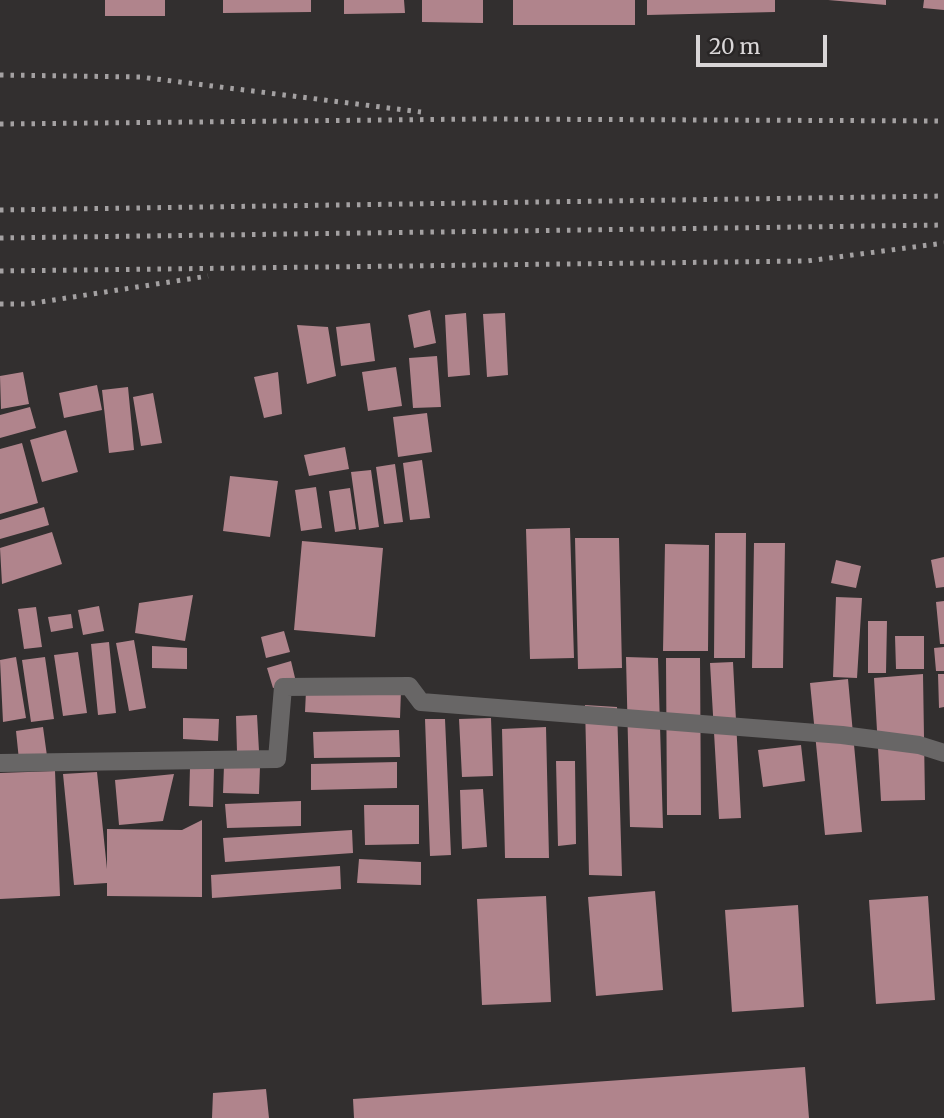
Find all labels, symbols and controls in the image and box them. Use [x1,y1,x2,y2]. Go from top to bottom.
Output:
scale bar [699,21,830,65]
text: 20 m [709,33,760,60]

